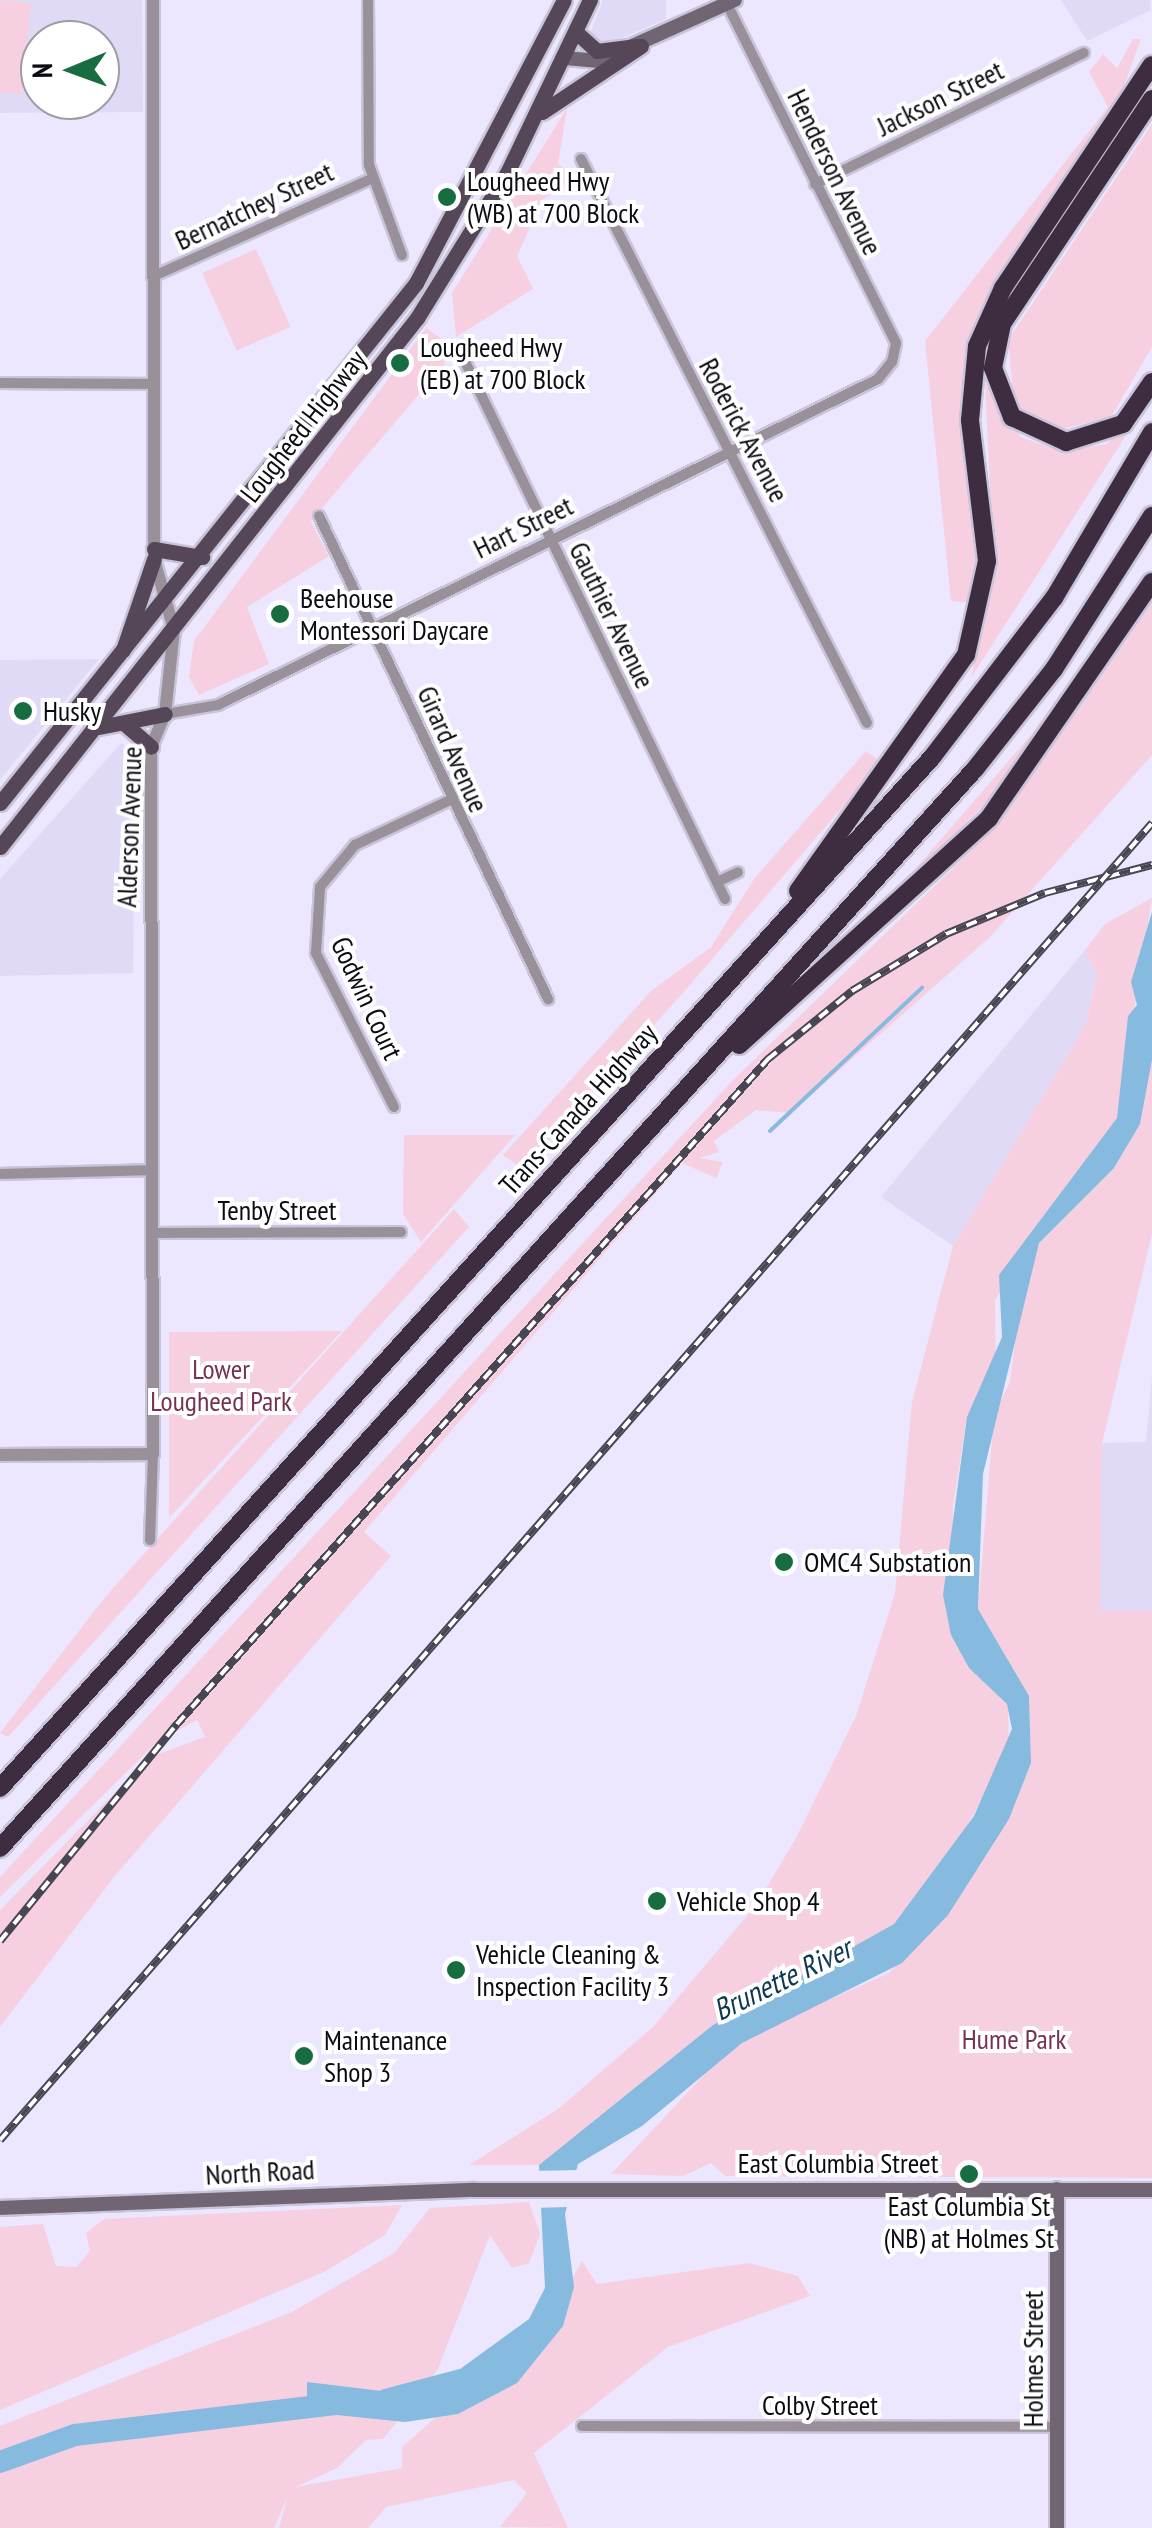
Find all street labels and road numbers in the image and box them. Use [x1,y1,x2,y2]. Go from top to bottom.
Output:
street label: Jackson Street [871,53,1009,143]
street label: Henderson Avenue [780,83,890,261]
street label: Bernatchey Street [169,155,339,257]
street label: Lougheed Highway [233,343,373,509]
street label: Roderick Avenue [692,352,796,508]
street label: Hart Street [468,489,578,565]
street label: Gauthier Avenue [562,536,662,694]
street label: Girard Avenue [410,680,496,818]
street label: Alderson Avenue [109,746,149,908]
street label: Godwin Court [324,931,410,1065]
street label: Trans-Canada Highway [492,1016,664,1202]
street label: Tenby Street [217,1193,337,1227]
street label: East Columbia Street [738,2146,938,2180]
street label: North Road [205,2152,315,2192]
street label: Holmes Street [1016,2291,1050,2427]
street label: Colby Street [762,2388,878,2422]

